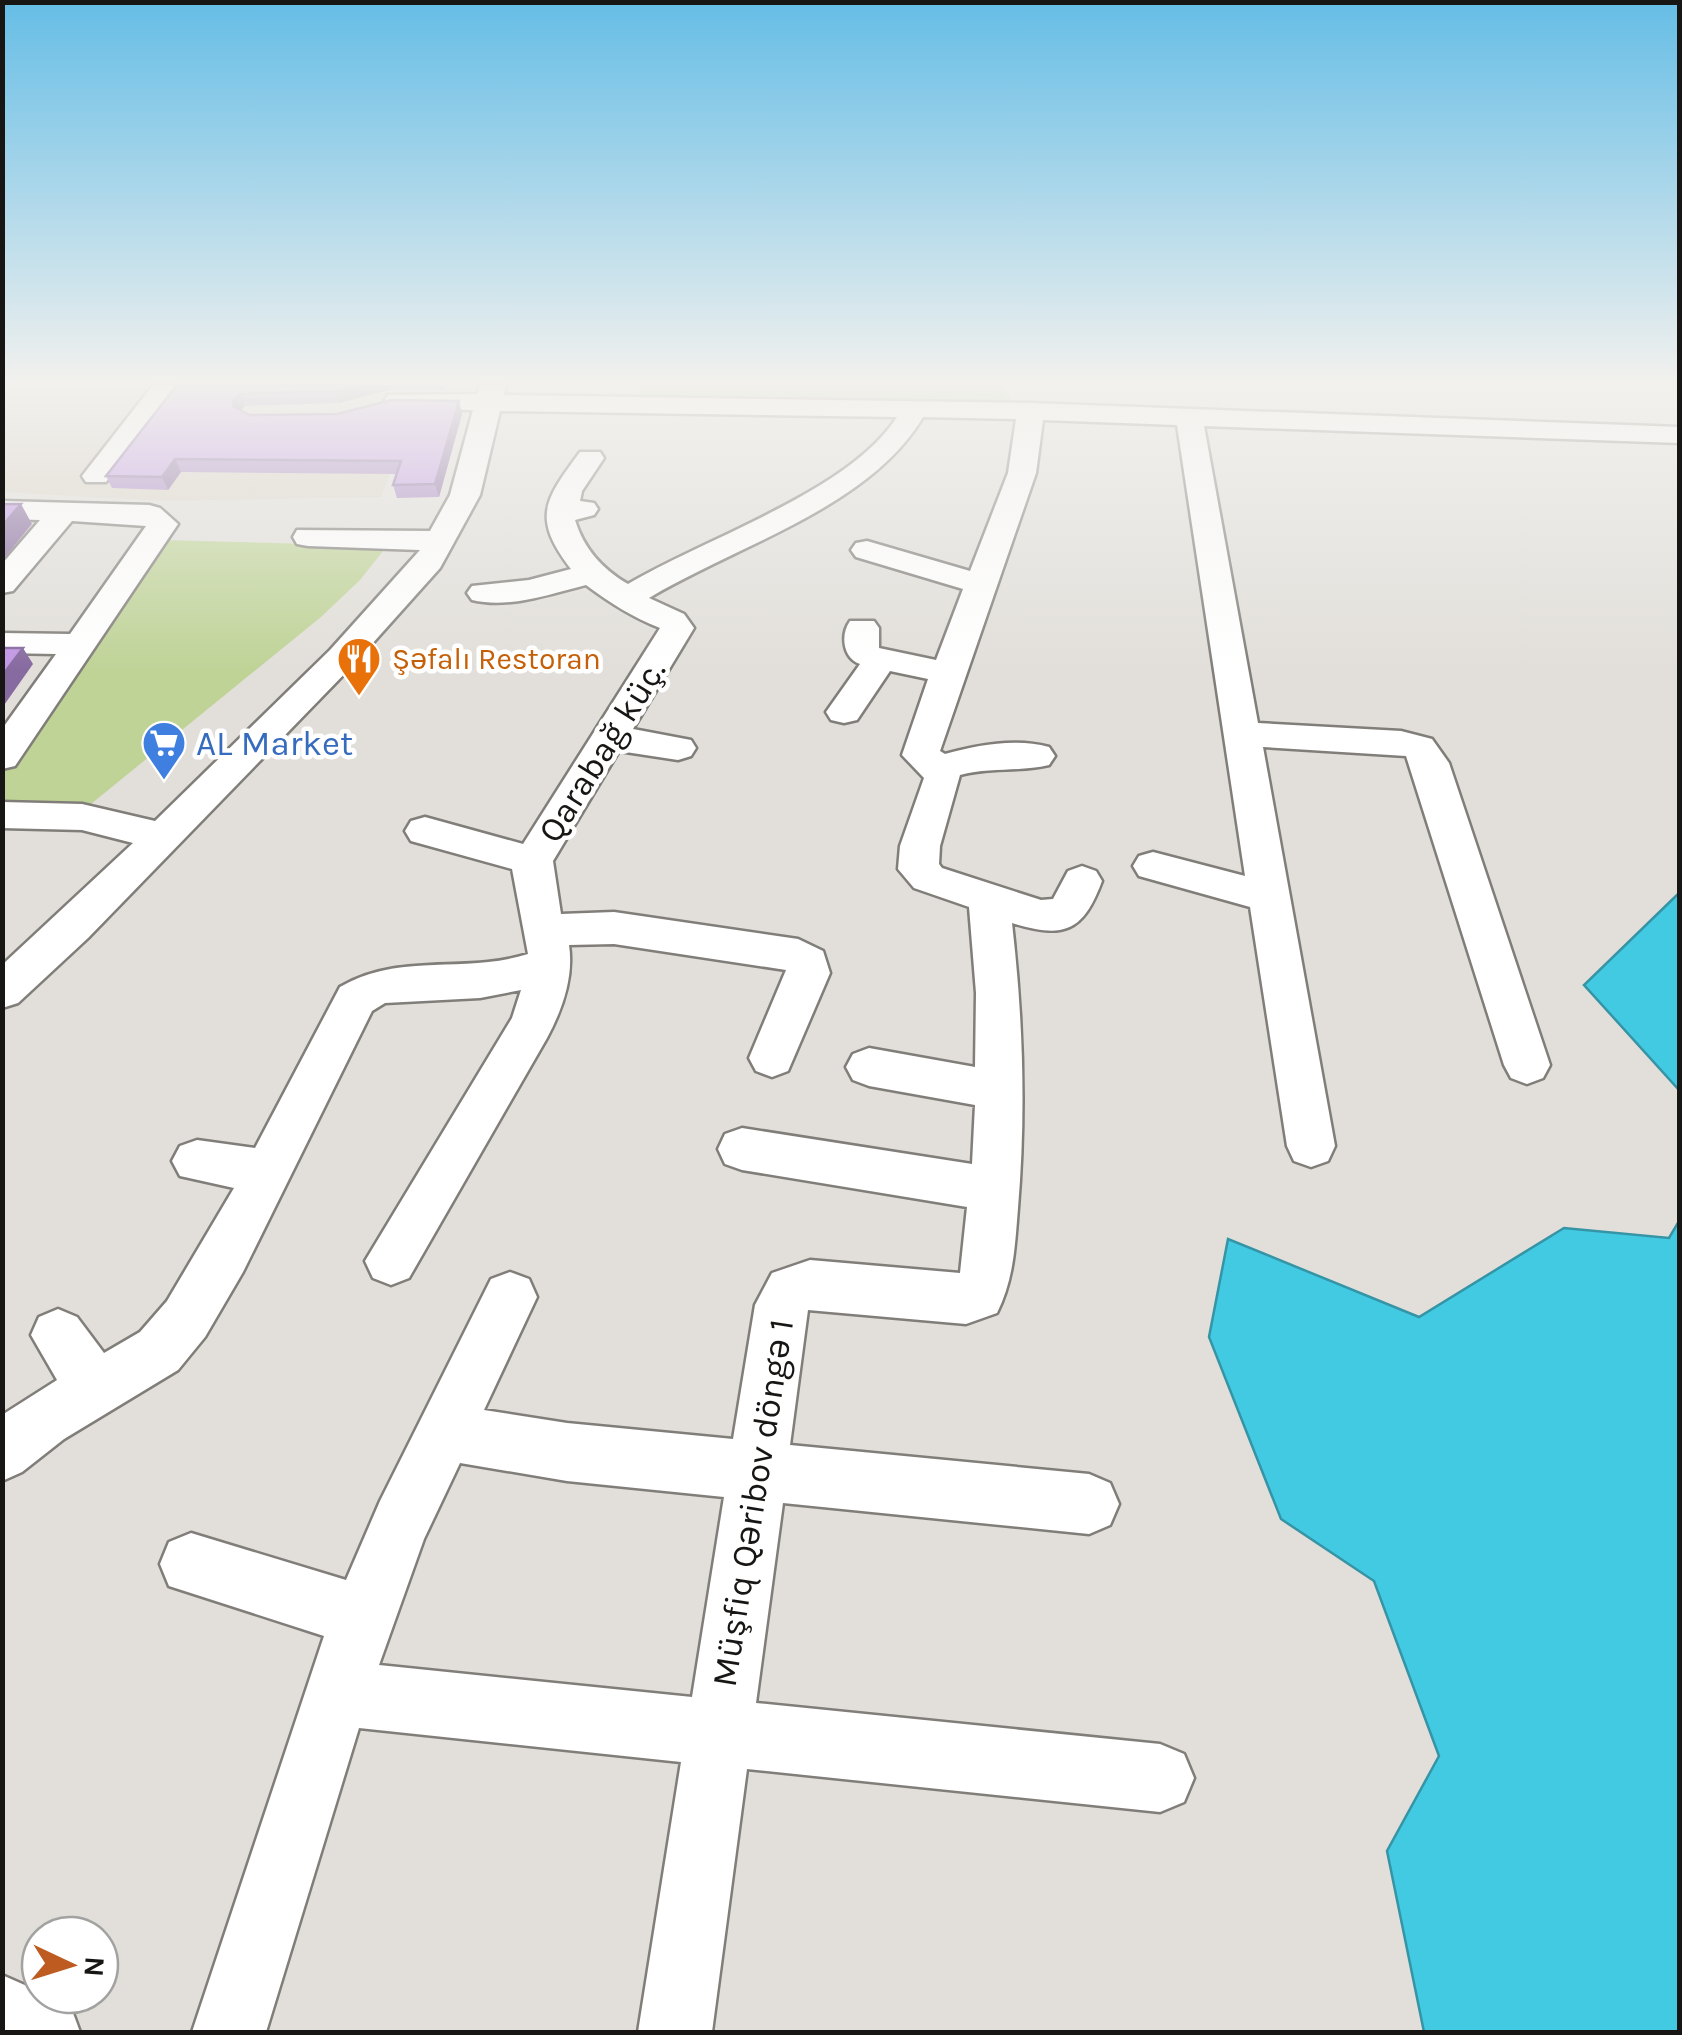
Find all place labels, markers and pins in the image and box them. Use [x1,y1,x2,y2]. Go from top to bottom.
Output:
restaurant icon: Şəfalı Restoran [336,636,382,697]
place label: Şəfalı Restoran [392,641,601,677]
supermarket icon: AL Market [141,720,187,781]
place label: AL Market [196,723,353,764]

